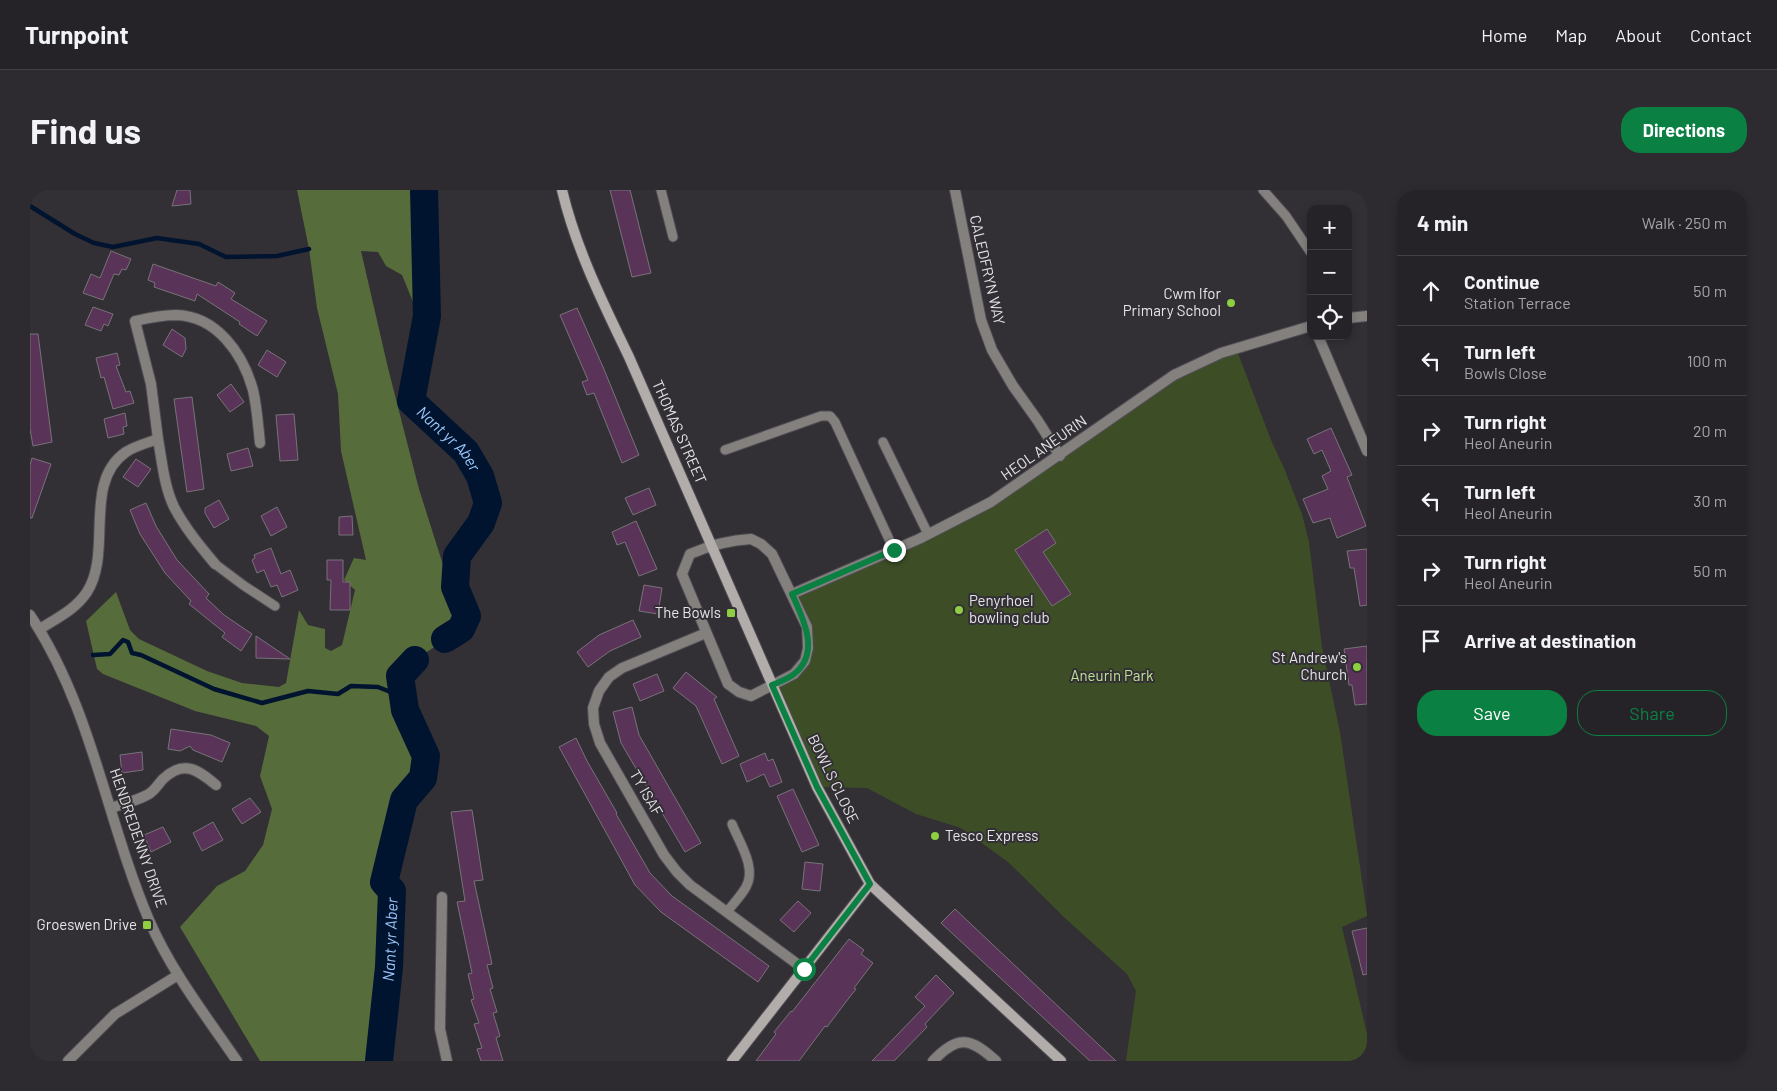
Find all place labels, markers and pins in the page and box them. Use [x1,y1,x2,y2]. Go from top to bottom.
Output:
place label: Cwm Ifor Primary School [1123,284,1222,319]
marker: Cwm Ifor Primary School [1225,297,1237,309]
place label: Penyrhoel bowling club [969,591,1050,626]
place label: The Bowls [655,603,721,621]
marker: Penyrhoel bowling club [953,604,965,616]
marker: The Bowls [725,607,737,619]
place label: St Andrew's Church [1272,648,1347,683]
marker: St Andrew's Church [1351,661,1363,673]
place label: Tesco Express [945,826,1038,844]
marker: Tesco Express [929,830,941,842]
place label: Groeswen Drive [37,915,137,933]
marker: Groeswen Drive [141,919,153,931]

